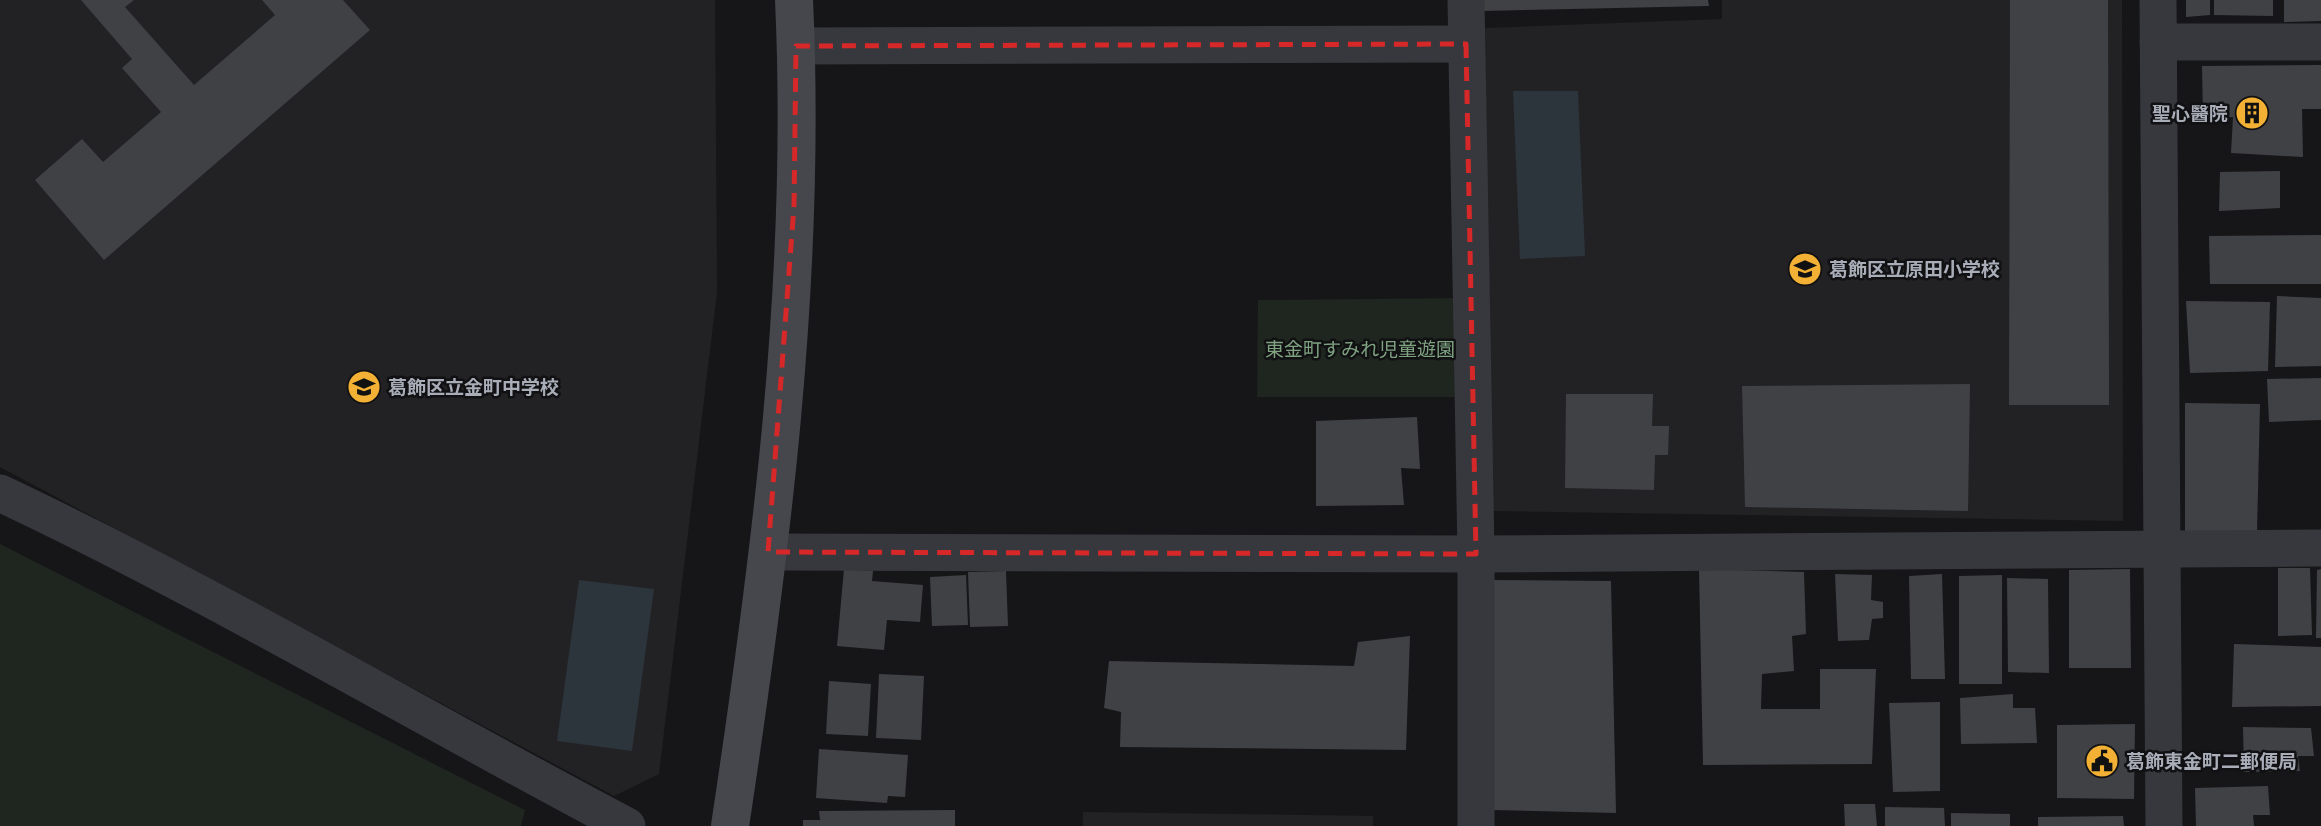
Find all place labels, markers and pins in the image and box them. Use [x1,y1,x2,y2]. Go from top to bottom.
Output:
building icon: 聖心醫院 [2233,94,2271,132]
place label: 聖心醫院 [2152,101,2228,125]
school or university icon: 葛飾区立原田小学校 [1786,250,1824,288]
place label: 葛飾区立原田小学校 [1829,257,2000,281]
school or university icon: 葛飾区立金町中学校 [345,368,383,406]
place label: 葛飾区立金町中学校 [388,375,559,399]
public building icon: 葛飾東金町二郵便局 [2083,742,2121,780]
place label: 葛飾東金町二郵便局 [2126,749,2297,773]

